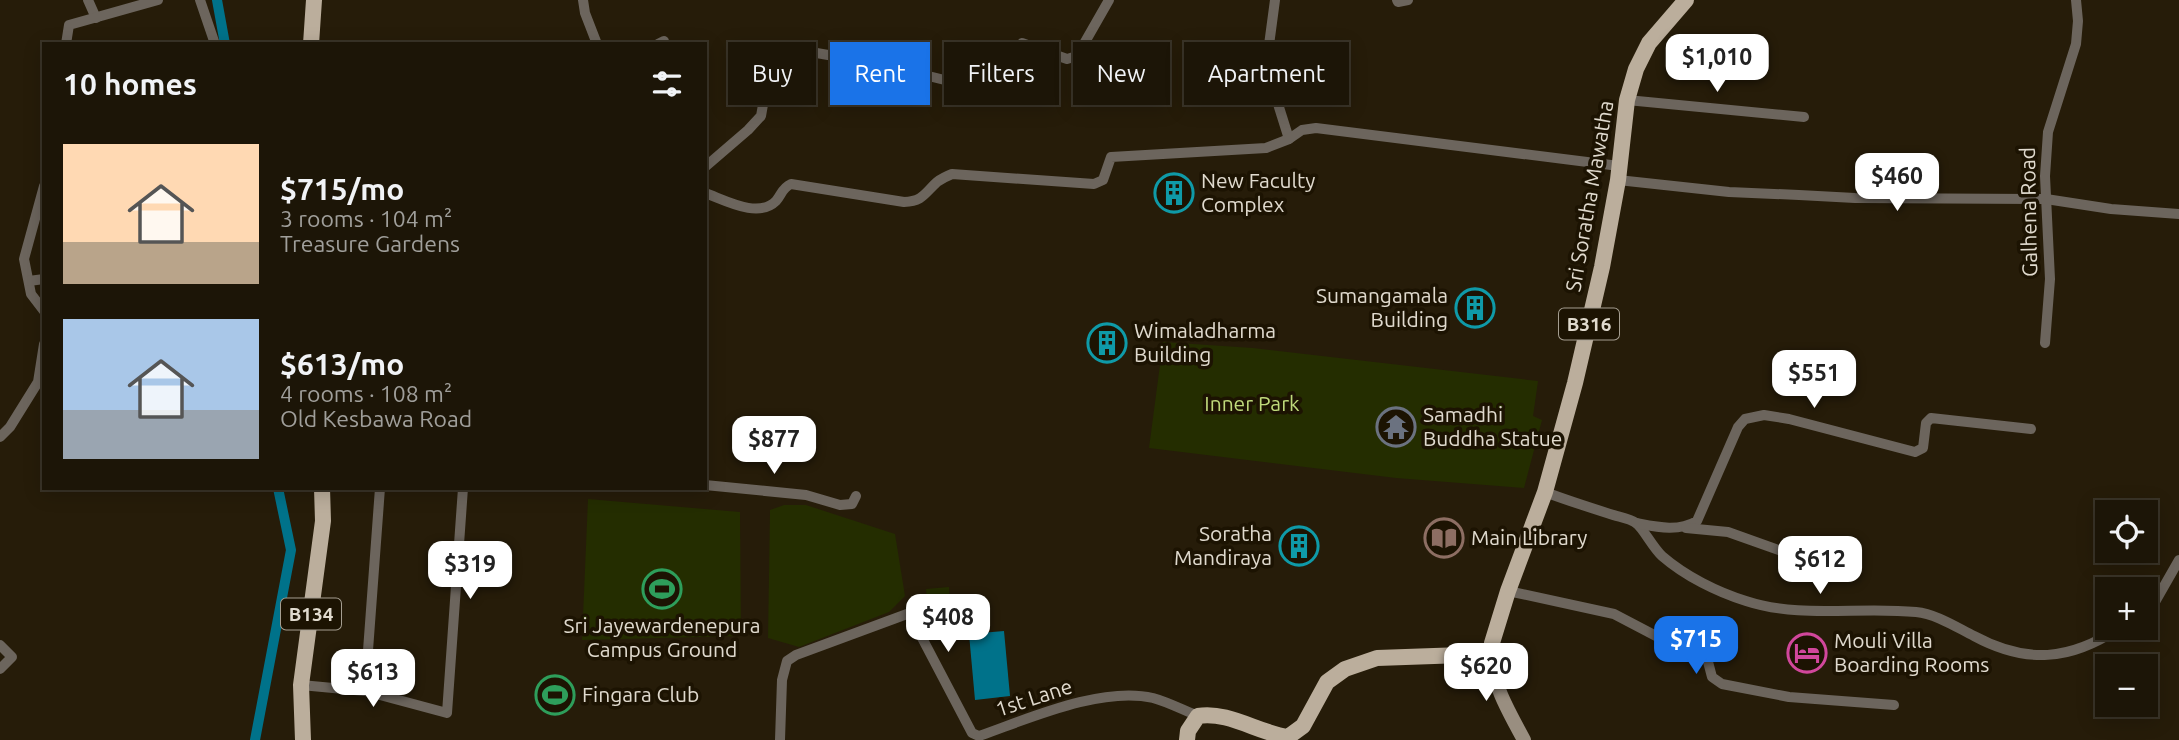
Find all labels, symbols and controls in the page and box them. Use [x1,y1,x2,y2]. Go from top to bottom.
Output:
pin: $1,010 [1660,34,1774,94]
chip: Buy [728,42,816,105]
chip: Rent [830,42,930,105]
chip: Filters [944,42,1059,105]
chip: New [1073,42,1170,105]
chip: Apartment [1184,42,1349,105]
text: $1,010 [1682,44,1752,69]
icon: filters [648,65,686,103]
text: 10 homes [63,67,197,101]
street label: Sri Soratha Mawatha [1560,98,1618,293]
street label: Galhena Road [2015,147,2041,277]
pin: $460 [1856,154,1938,213]
text: $460 [1871,163,1923,188]
place label: New Faculty Complex [1201,168,1315,216]
icon: home [119,172,203,256]
text: $715/mo [280,172,404,206]
building icon: New Faculty Complex [1153,172,1195,214]
text: 3 rooms · 104 m² [280,206,452,231]
text: Treasure Gardens [280,231,460,256]
place label: Sumangamala Building [1316,283,1448,331]
building icon: Sumangamala Building [1454,287,1496,329]
road number: B316 [1559,308,1619,340]
place label: Wimaladharma Building [1134,318,1276,366]
building icon: Wimaladharma Building [1086,322,1128,364]
icon: home [119,347,203,431]
text: $613/mo [280,347,404,381]
pin: $551 [1773,350,1855,410]
text: $551 [1788,360,1840,385]
text: 4 rooms · 108 m² [280,381,452,406]
park label: Inner Park [1204,391,1300,415]
place label: Samadhi Buddha Statue [1423,402,1562,450]
text: Old Kesbawa Road [280,406,472,431]
temple icon: Samadhi Buddha Statue [1375,406,1417,448]
pin: $877 [733,416,815,476]
text: $877 [748,426,800,451]
map controls [2095,500,2158,717]
button: locate [2095,500,2158,563]
library icon: Main Library [1423,517,1465,559]
place label: Soratha Mandiraya [1174,521,1272,569]
building icon: Soratha Mandiraya [1278,525,1320,567]
place label: Main Library [1471,525,1587,549]
pin: $612 [1779,536,1861,596]
pin: $319 [429,542,511,601]
text: $612 [1794,546,1846,571]
text: $319 [444,551,496,576]
sports icon: Sri Jayewardenepura Campus Ground [641,568,683,610]
button: + [2095,577,2158,640]
pin: $408 [907,594,989,654]
road number: B134 [281,598,341,629]
text: $408 [922,604,974,629]
place label: Sri Jayewardenepura Campus Ground [563,613,761,661]
pin: $715 [1655,616,1737,676]
text: $715 [1670,626,1722,651]
place label: Mouli Villa Boarding Rooms [1834,628,1989,676]
hotel icon: Mouli Villa Boarding Rooms [1786,632,1828,674]
pin: $620 [1445,644,1527,703]
pin: $613 [332,650,414,709]
text: $620 [1460,653,1512,678]
button: − [2095,654,2158,717]
text: $613 [347,659,399,684]
street label: 1st Lane [992,673,1075,721]
sports icon: Fingara Club [534,674,576,716]
place label: Fingara Club [582,682,699,706]

